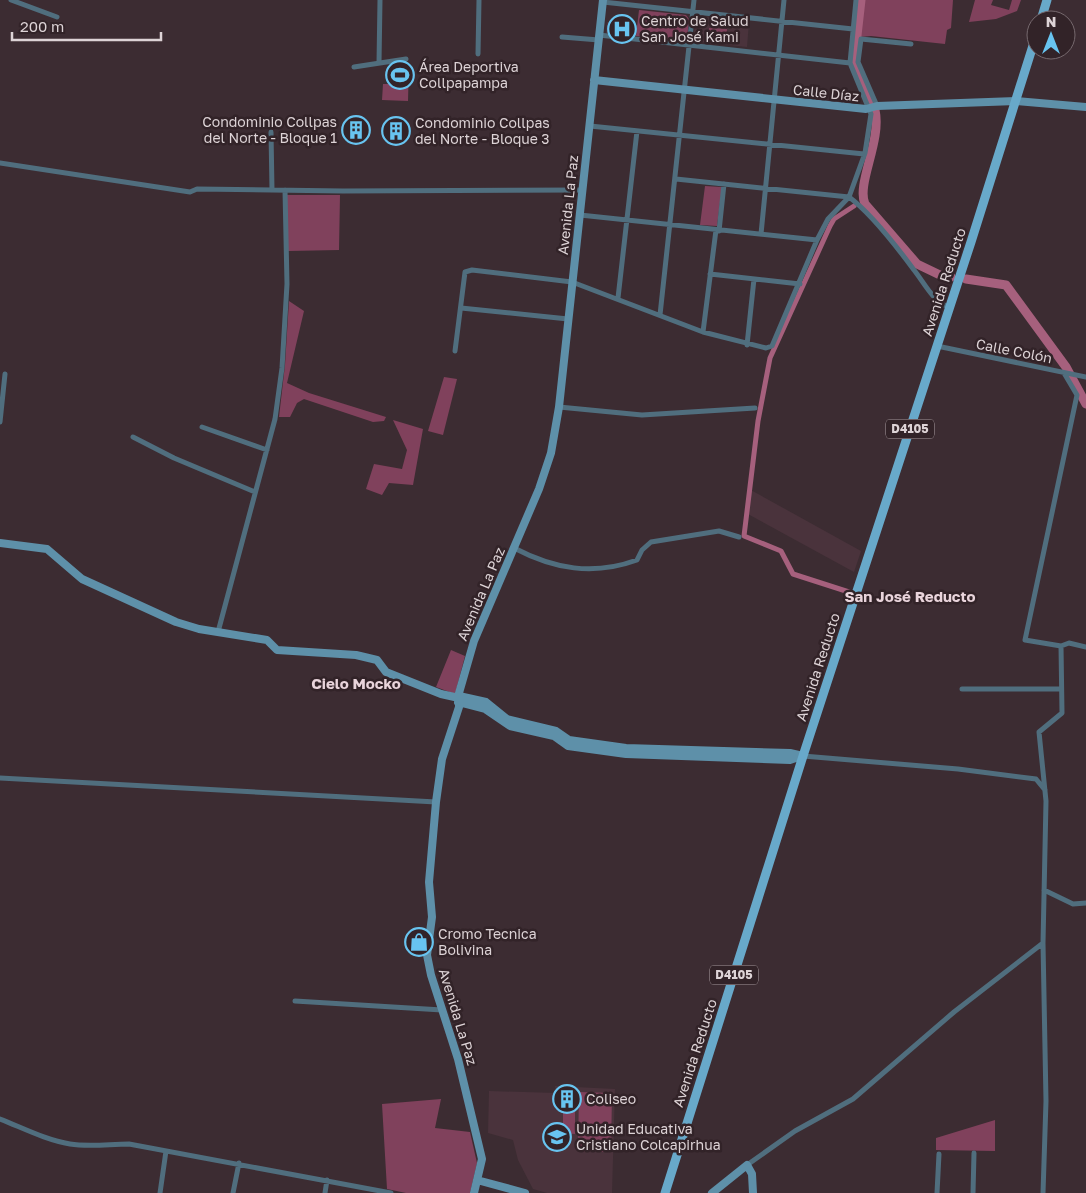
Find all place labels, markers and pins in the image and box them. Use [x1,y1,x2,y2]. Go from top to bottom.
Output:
place label: Centro de Salud San José Kami [641,12,749,45]
hospital icon: Centro de Salud San José Kami [607,14,637,44]
place label: Área Deportiva Collpapampa [419,58,519,91]
sports icon: Área Deportiva Collpapampa [385,60,415,90]
place label: Condominio Collpas del Norte - Bloque 1 [202,113,337,146]
place label: Condominio Collpas del Norte - Bloque 3 [415,114,550,147]
building icon: Condominio Collpas del Norte - Bloque 1 [341,115,371,145]
building icon: Condominio Collpas del Norte - Bloque 3 [381,116,411,146]
place label: Cromo Tecnica Bolivina [438,925,537,958]
shop icon: Cromo Tecnica Bolivina [404,927,434,957]
building icon: Coliseo [552,1084,582,1114]
place label: Coliseo [586,1090,636,1107]
place label: Unidad Educativa Cristiano Colcapirhua [576,1120,721,1153]
school or university icon: Unidad Educativa Cristiano Colcapirhua [542,1122,572,1152]

